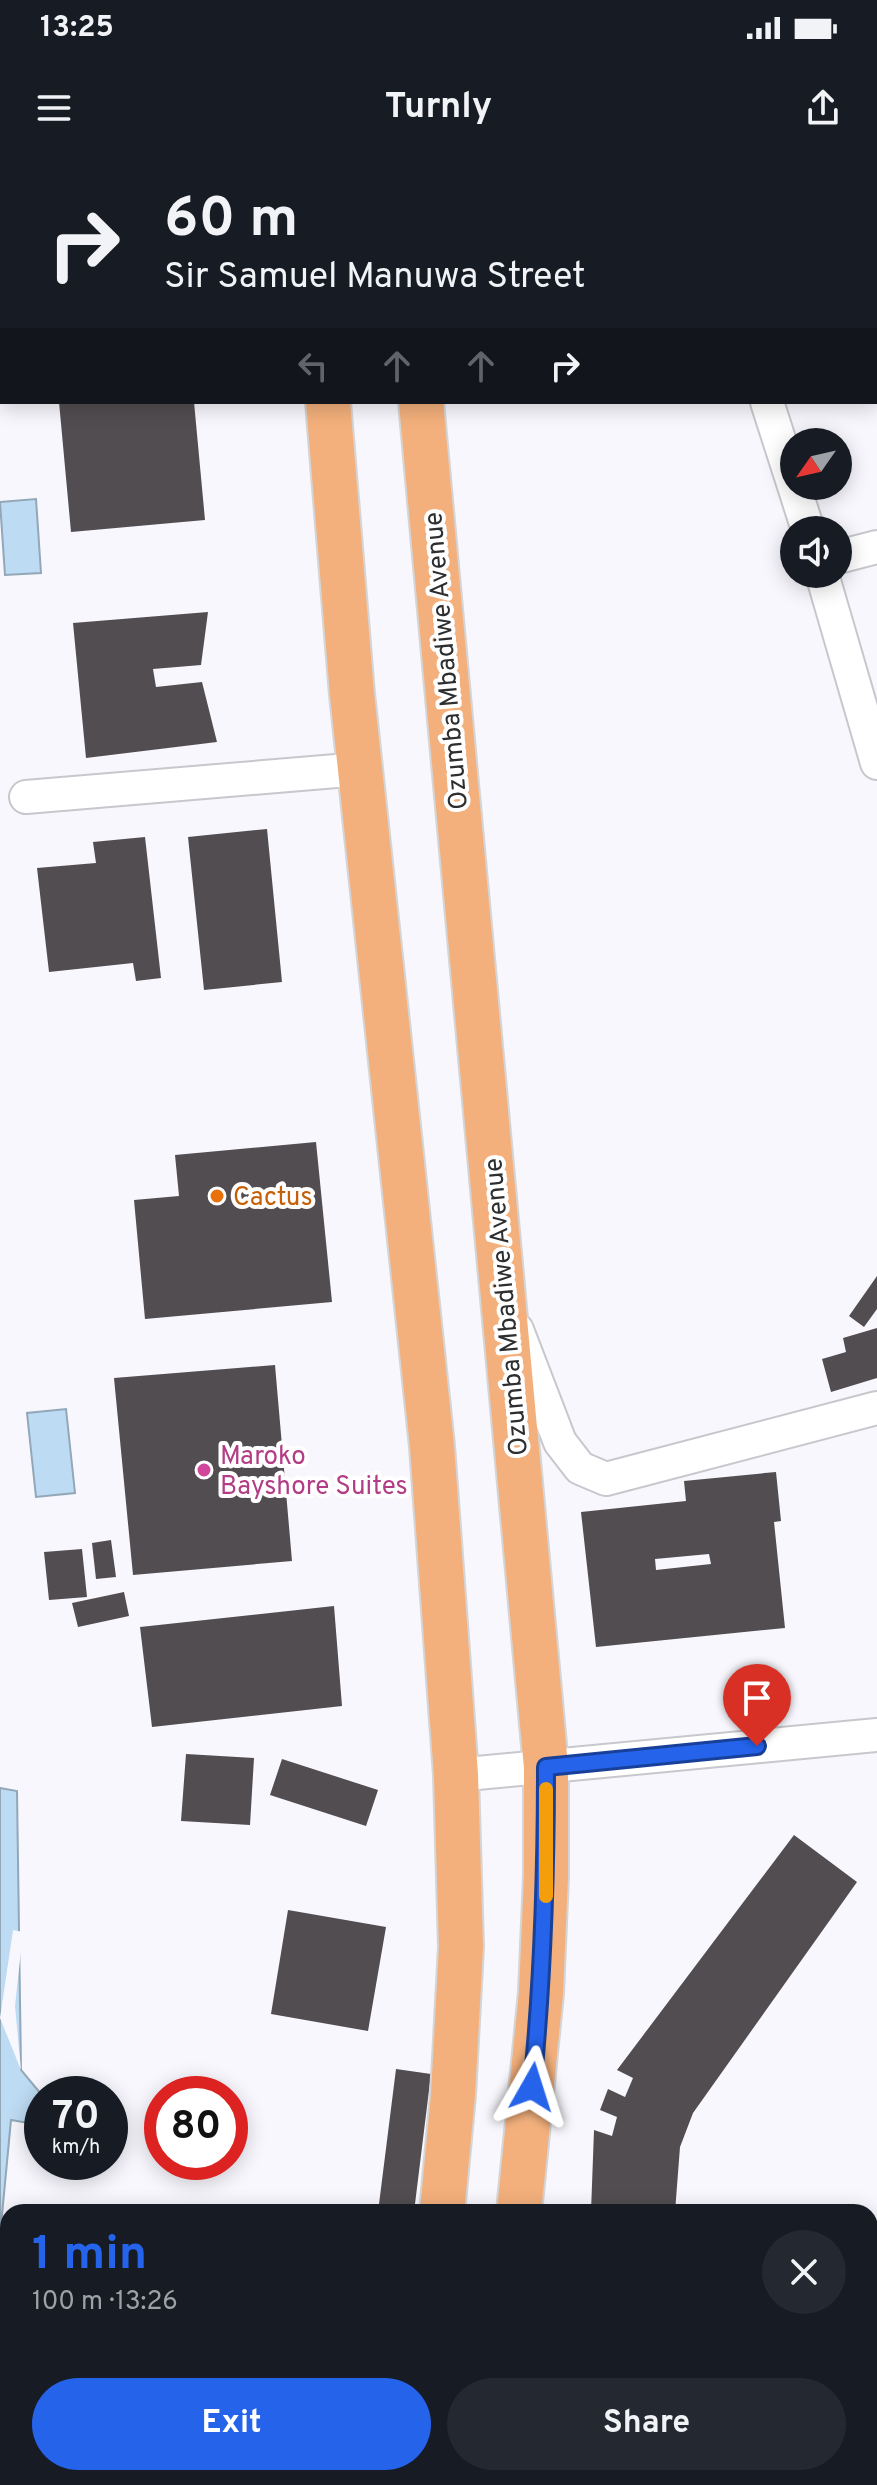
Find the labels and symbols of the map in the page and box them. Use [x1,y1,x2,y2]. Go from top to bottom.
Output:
north arrow [780,428,852,500]
street label: Ozumba Mbadiwe Avenue [418,511,477,811]
street label: Ozumba Mbadiwe Avenue [478,1157,537,1457]
place label: Cactus [233,1182,313,1215]
marker: Cactus [208,1187,226,1205]
place label: Maroko Bayshore Suites [220,1441,408,1504]
marker: Maroko Bayshore Suites [195,1461,213,1479]
pin [723,1664,791,1746]
position arrow [490,2045,574,2129]
speed limit sign: 80 [144,2076,248,2180]

